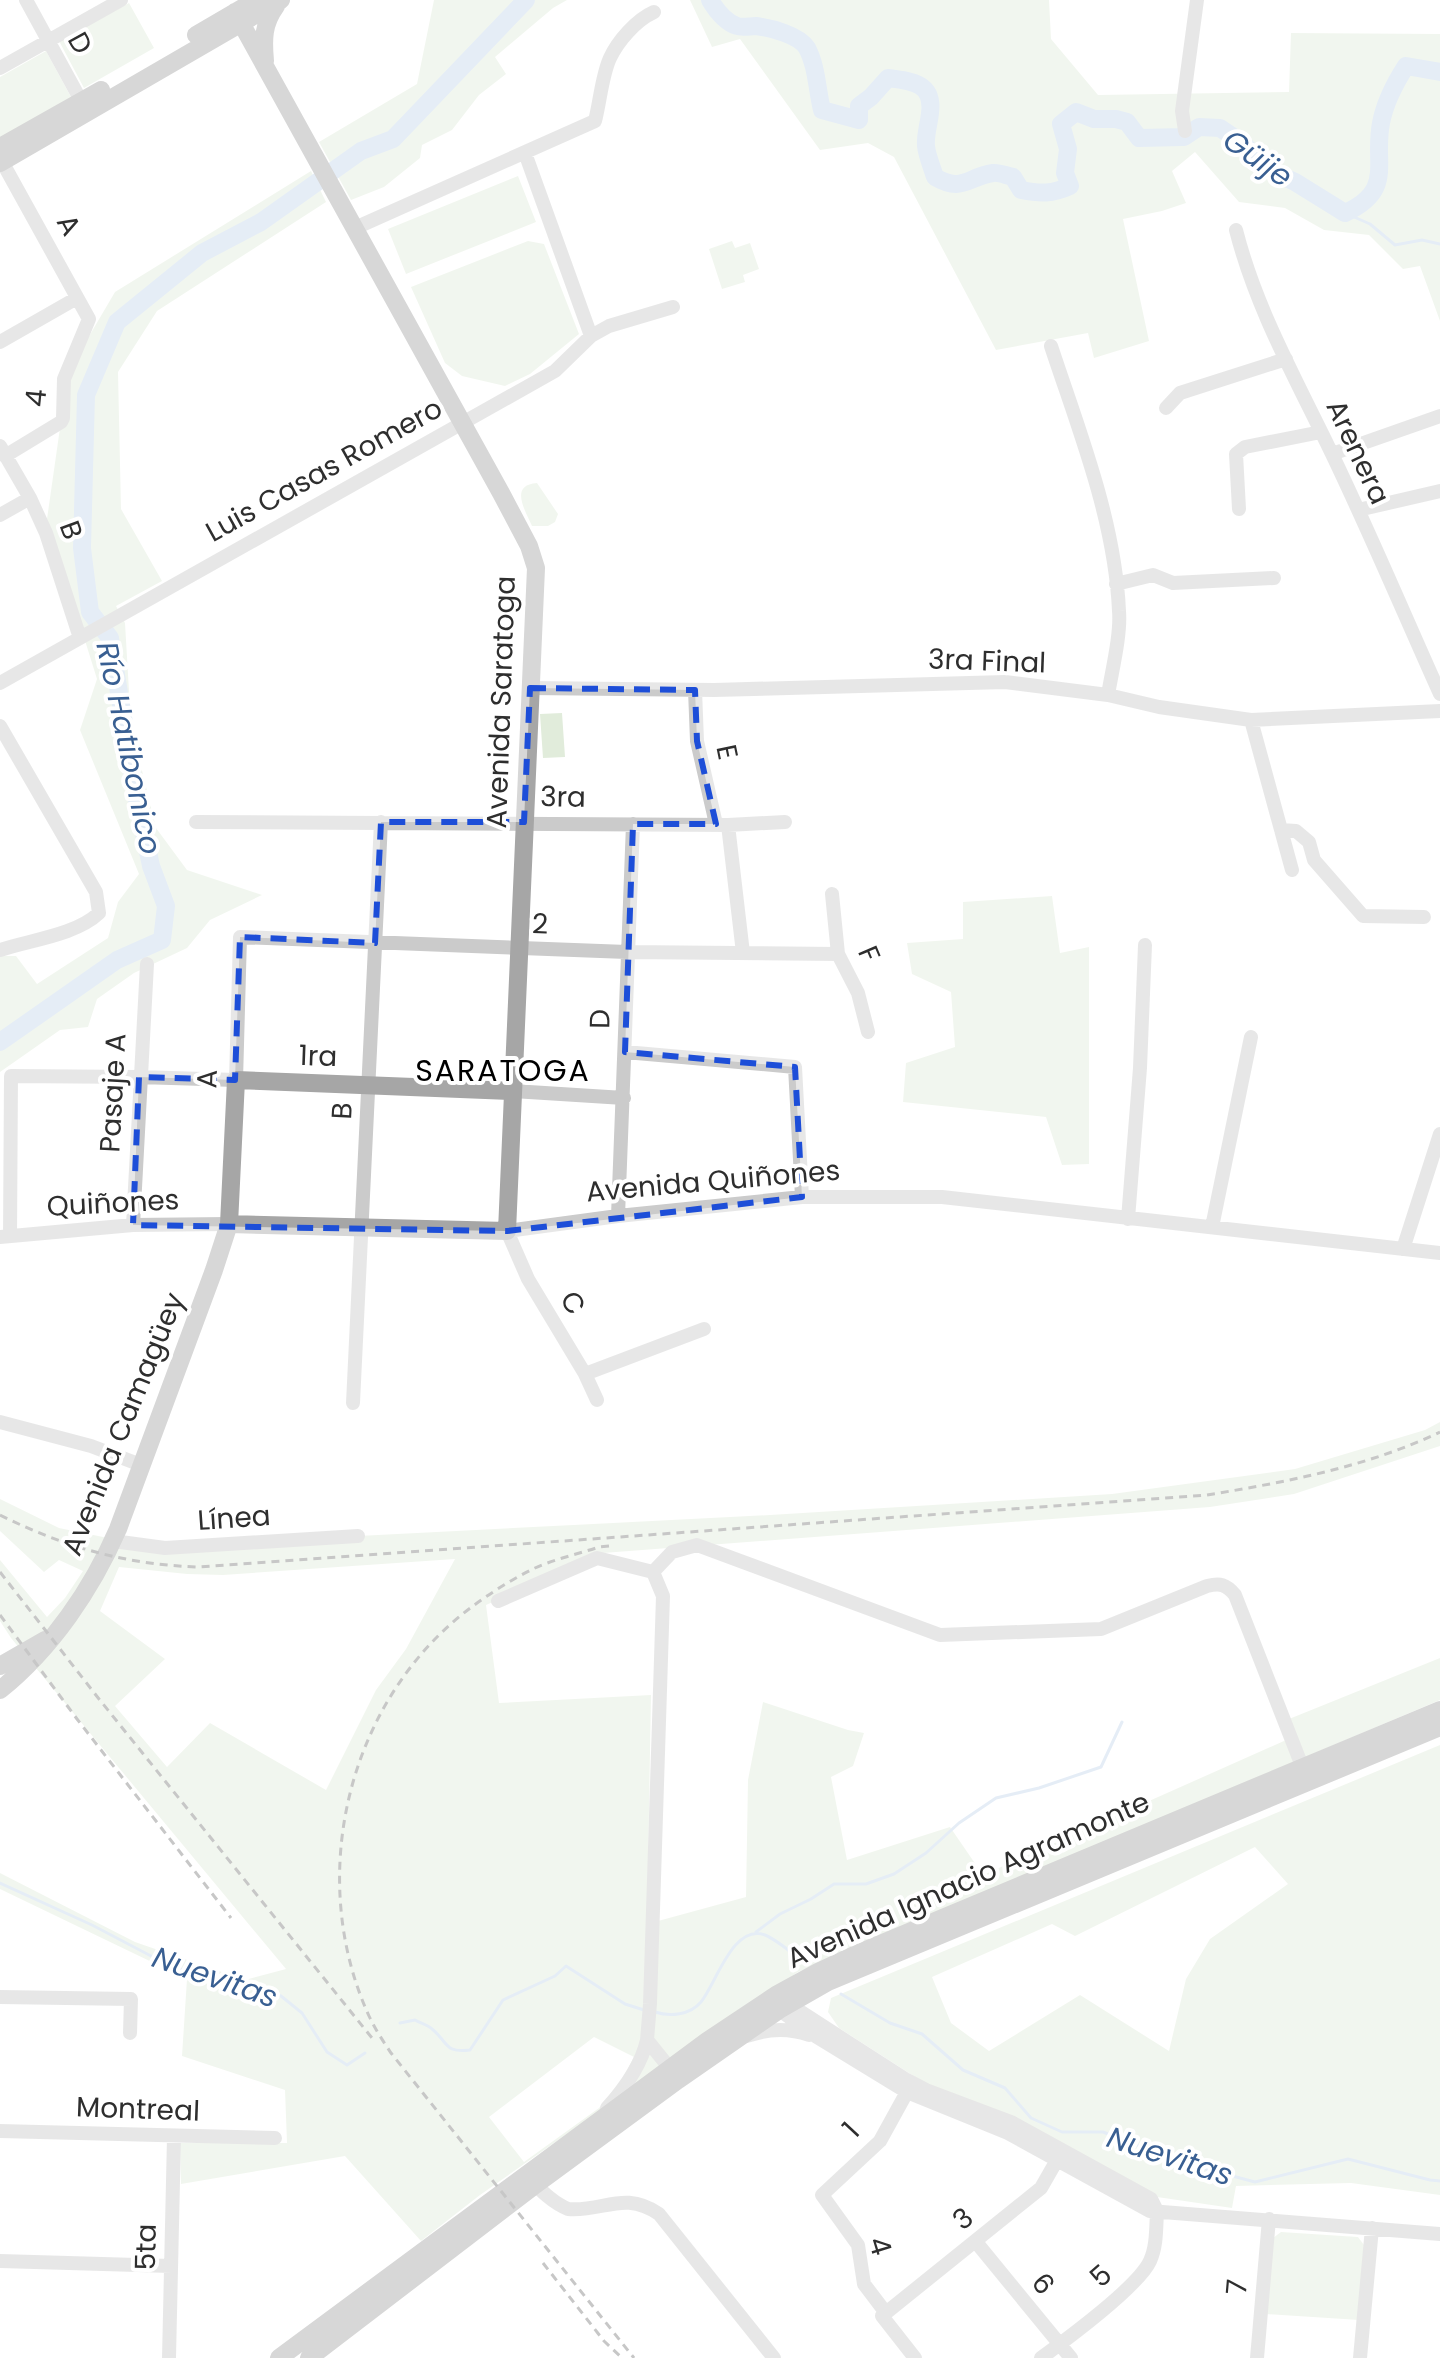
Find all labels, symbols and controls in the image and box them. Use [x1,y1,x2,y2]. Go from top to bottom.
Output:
street label: D [58,25,102,61]
water label: Güije [1215,119,1301,197]
street label: A [47,207,91,243]
street label: 4 [16,387,56,409]
street label: Luis Casas Romero [199,389,449,551]
street label: Arenera [1317,393,1399,511]
street label: B [50,515,92,545]
street label: Avenida Saratoga [477,575,525,829]
water label: Río Hatibonico [85,638,173,858]
street label: 3ra Final [927,639,1047,683]
street label: E [706,741,748,763]
street label: 3ra [540,777,586,817]
street label: 2 [531,904,549,944]
street label: F [848,940,890,968]
street label: D [580,1009,620,1029]
street label: Pasaje A [90,1032,136,1154]
street label: 1ra [298,1036,338,1076]
district label: SARATOGA [415,1049,591,1092]
street label: A [187,1069,227,1089]
street label: B [322,1101,362,1121]
street label: Avenida Quiñones [584,1150,842,1212]
street label: Quiñones [46,1180,180,1226]
street label: C [551,1284,595,1322]
street label: Avenida Camagüey [52,1287,194,1561]
street label: Línea [196,1496,272,1540]
street label: Avenida Ignacio Agramonte [780,1782,1156,1978]
water label: Nuevitas [147,1936,283,2018]
street label: Montreal [75,2087,201,2131]
street label: 1 [834,2113,868,2147]
water label: Nuevitas [1102,2115,1238,2197]
street label: 3 [944,2199,982,2239]
street label: 5ta [126,2223,166,2271]
street label: 4 [859,2232,901,2260]
street label: 5 [1082,2256,1120,2296]
street label: 6 [1022,2265,1064,2303]
street label: 7 [1217,2278,1257,2296]

